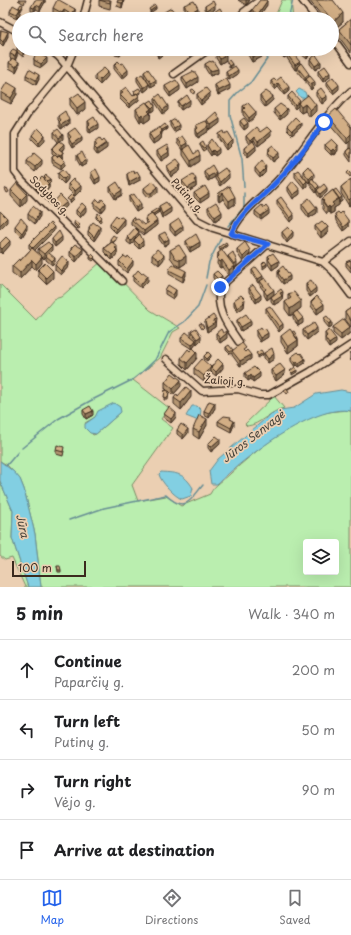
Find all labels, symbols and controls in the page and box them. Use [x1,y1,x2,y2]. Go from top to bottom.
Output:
search box [12,12,339,56]
icon: search [26,23,48,45]
text: Search here [58,23,144,46]
route start [315,113,333,131]
street label: Sodybos g. [27,172,73,218]
street label: Putinų g. [168,174,208,216]
route end [211,278,229,296]
street label: Žalioji g. [204,371,246,389]
water label: Jūros Senvagė [218,405,289,466]
water label: Jūra [12,512,34,540]
map controls [303,539,339,575]
button: layers [303,539,339,575]
scale bar [12,559,86,578]
text: 100 m [18,559,52,576]
text: 5 min [16,600,63,626]
text: Walk · 340 m [248,604,335,623]
text: Continue [54,649,122,672]
icon: ahead [16,659,38,681]
text: 200 m [292,660,335,679]
text: Paparčių g. [54,672,124,691]
text: Turn left [54,709,120,732]
icon: left [16,719,38,741]
text: 50 m [301,720,335,739]
text: Putinų g. [54,732,109,751]
text: Turn right [54,769,131,792]
icon: right [16,779,38,801]
text: 90 m [302,780,335,799]
text: Vėjo g. [54,792,96,811]
text: Arrive at destination [54,838,215,861]
icon: arrive [16,839,38,861]
tab: Map [40,887,64,928]
tab: Directions [145,887,198,928]
tab: Saved [279,887,311,928]

